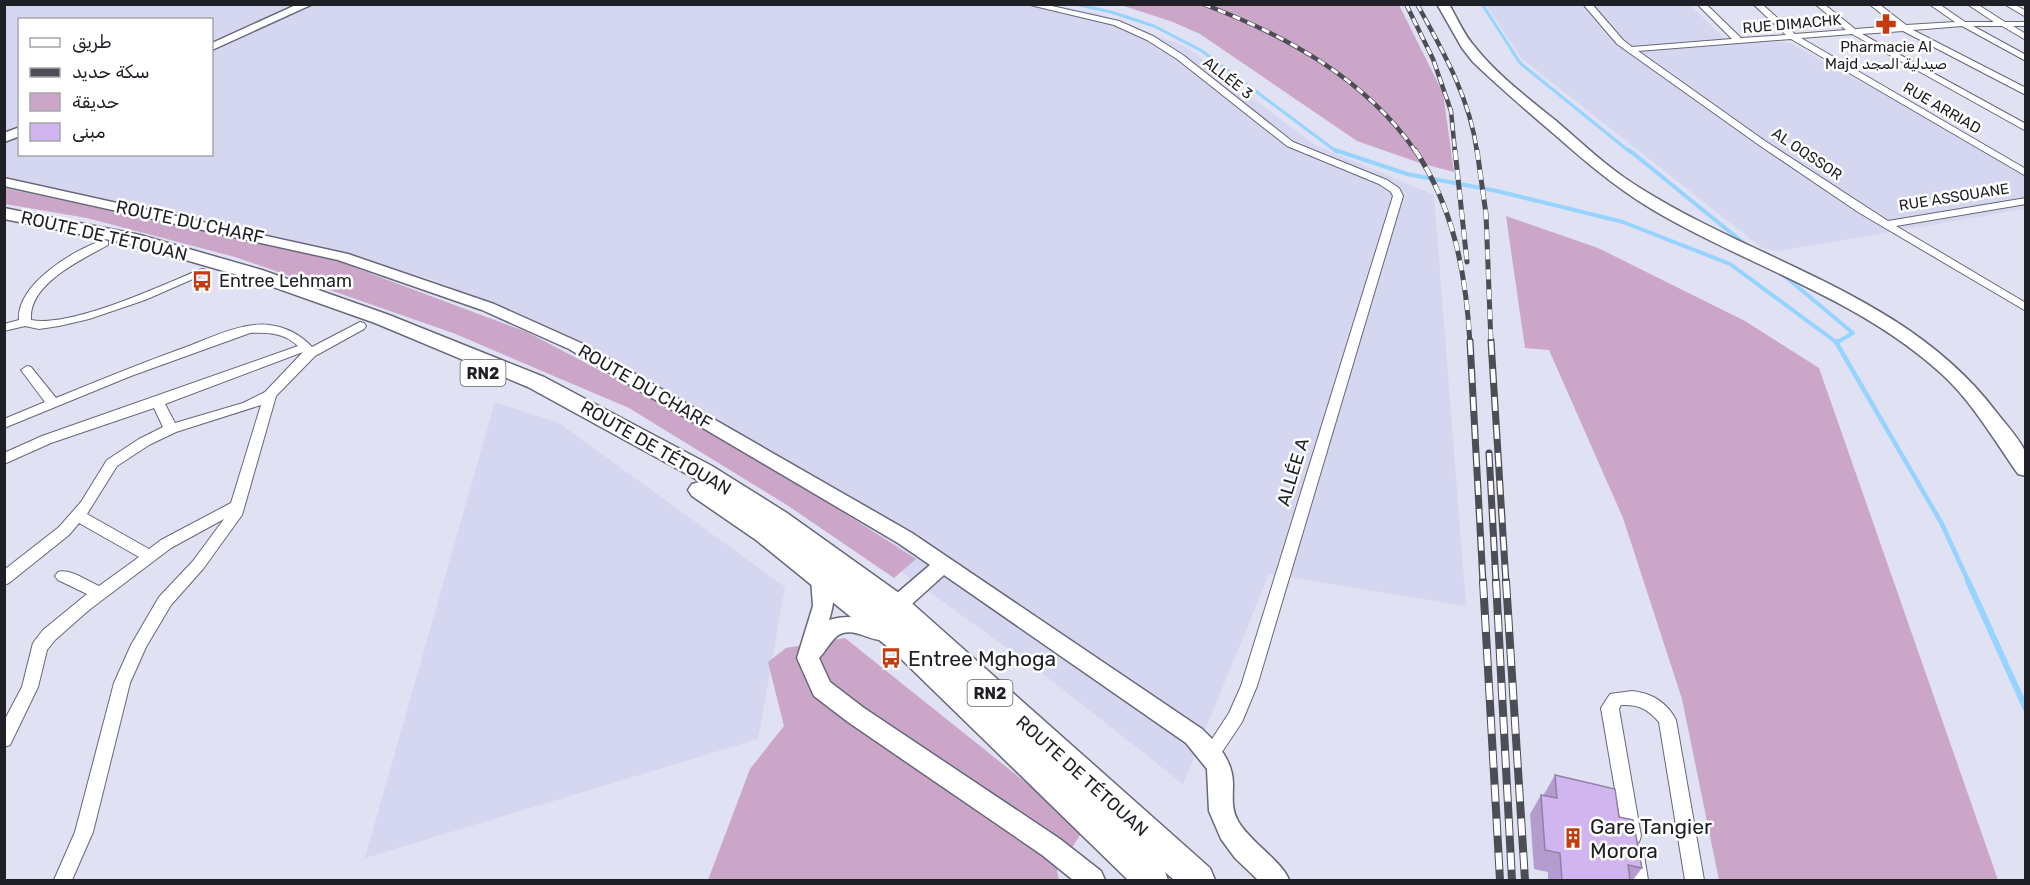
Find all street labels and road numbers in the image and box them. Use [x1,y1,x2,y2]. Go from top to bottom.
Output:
street label: RUE DIMACHK [1742,11,1842,37]
street label: ALLÉE 3 [1200,53,1256,103]
street label: RUE ARRIAD [1900,78,1984,138]
street label: AL OQSSOR [1769,124,1846,184]
street label: RUE ASSOUANE [1898,179,2010,215]
street label: ROUTE DU CHARF [114,196,266,248]
street label: ROUTE DE TÉTOUAN [19,206,189,266]
street label: ROUTE DU CHARF [574,340,716,434]
road number: RN2 [460,360,506,386]
street label: ROUTE DE TÉTOUAN [577,396,735,500]
street label: ALLÉE A [1272,435,1314,509]
road number: RN2 [968,680,1012,706]
street label: ROUTE DE TÉTOUAN [1011,711,1153,841]

